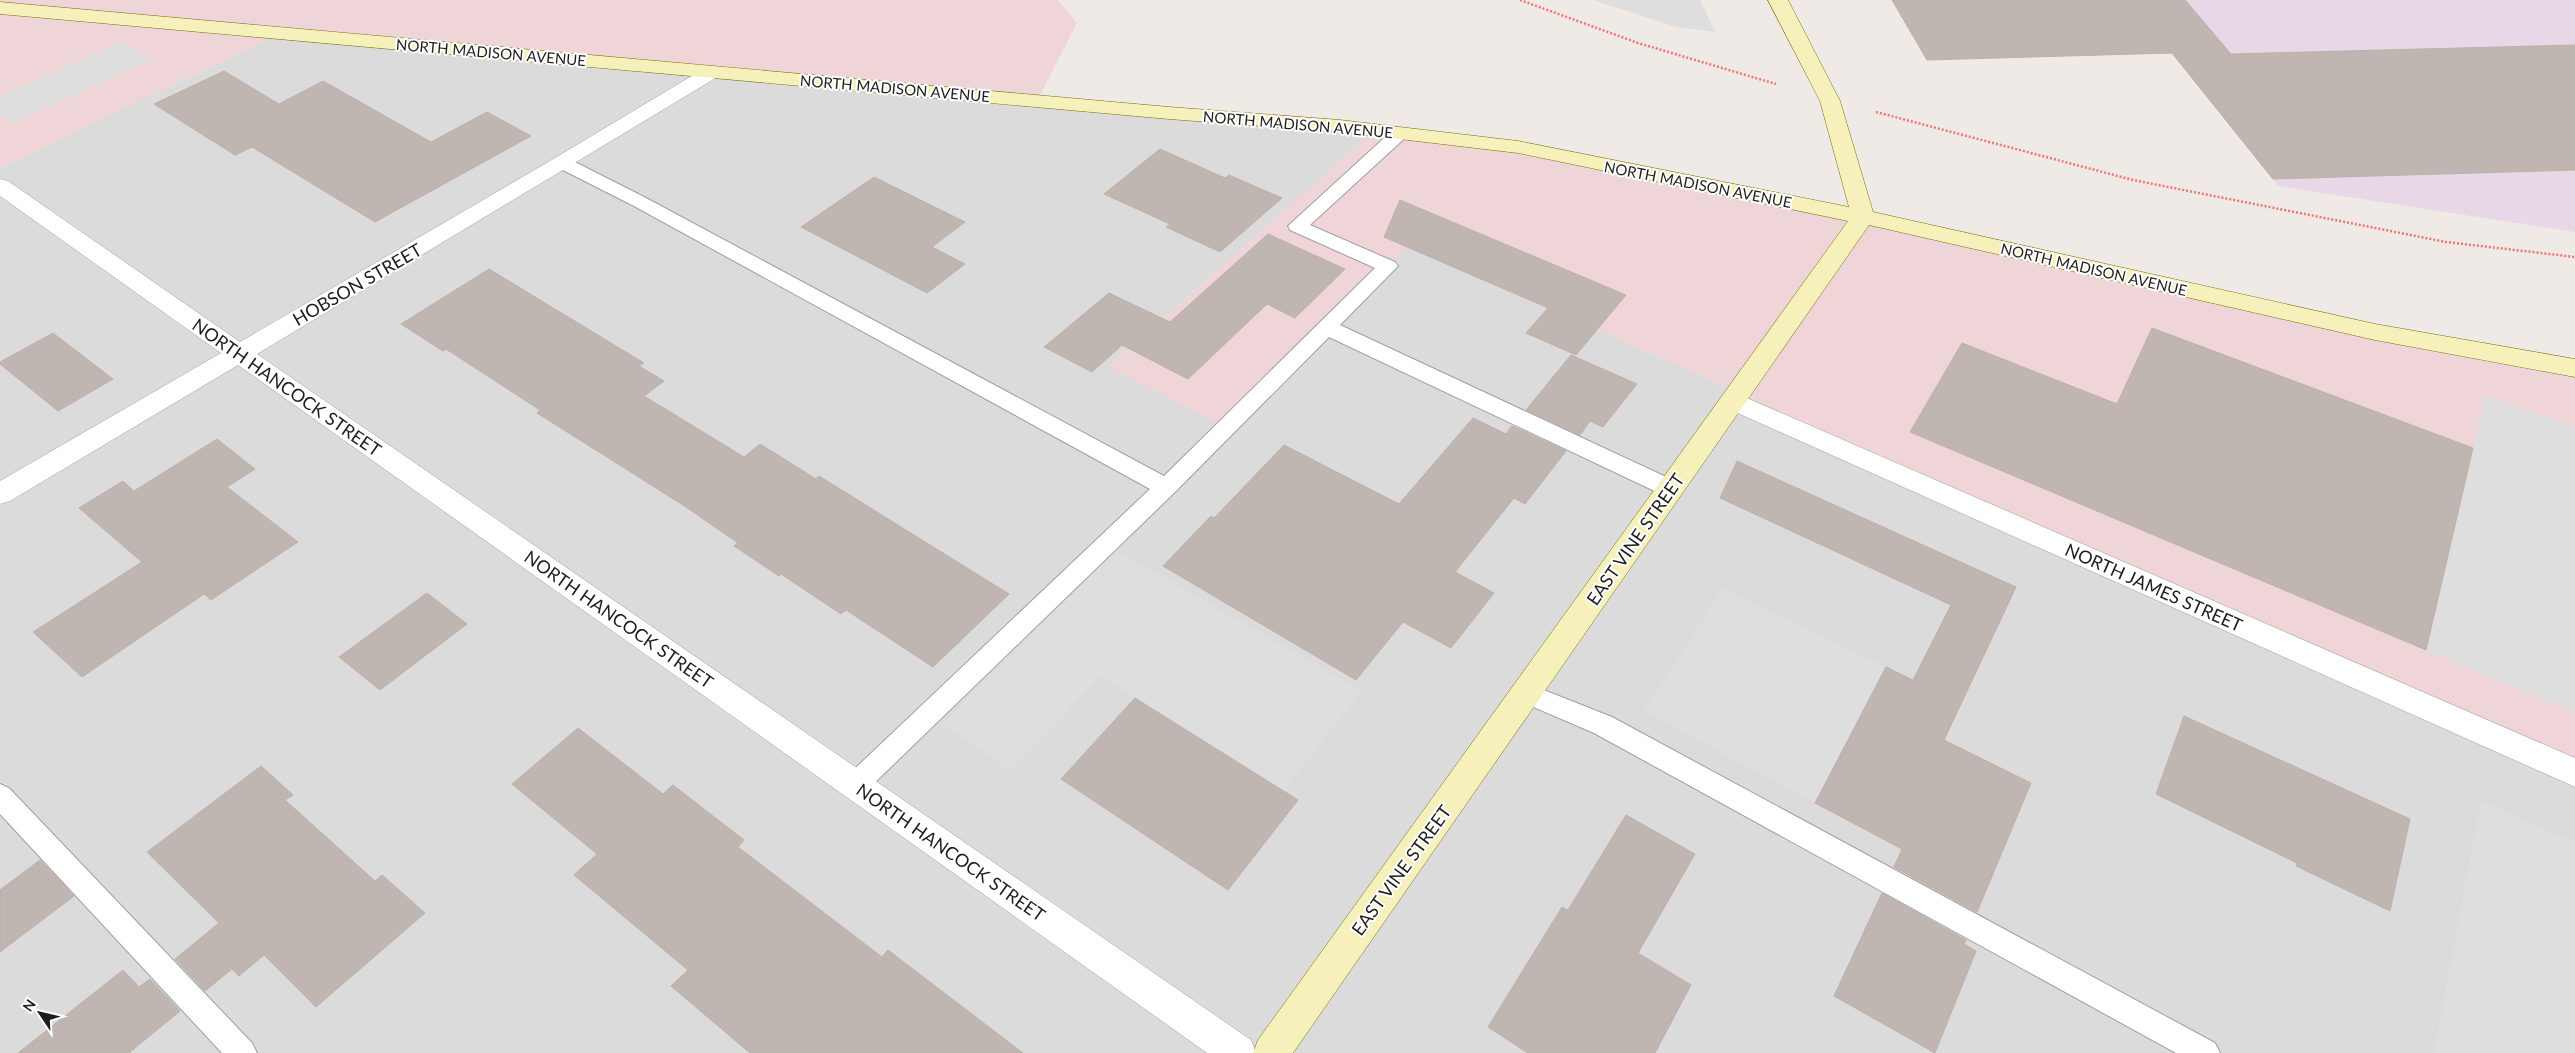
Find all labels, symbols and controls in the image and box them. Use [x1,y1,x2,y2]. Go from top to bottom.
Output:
street label: NORTH MADISON AVENUE [395,35,587,69]
street label: NORTH MADISON AVENUE [799,71,991,105]
street label: NORTH MADISON AVENUE [1202,107,1394,141]
street label: NORTH MADISON AVENUE [1603,157,1793,211]
street label: HOBSON STREET [289,238,426,330]
street label: NORTH MADISON AVENUE [1999,239,2189,299]
street label: NORTH HANCOCK STREET [188,313,386,461]
street label: EAST VINE STREET [1581,469,1689,609]
street label: NORTH JAMES STREET [2062,538,2246,636]
street label: NORTH HANCOCK STREET [520,545,718,693]
street label: NORTH HANCOCK STREET [852,778,1050,926]
street label: EAST VINE STREET [1346,800,1456,939]
north arrow [15,988,65,1038]
text: N [19,996,39,1015]

